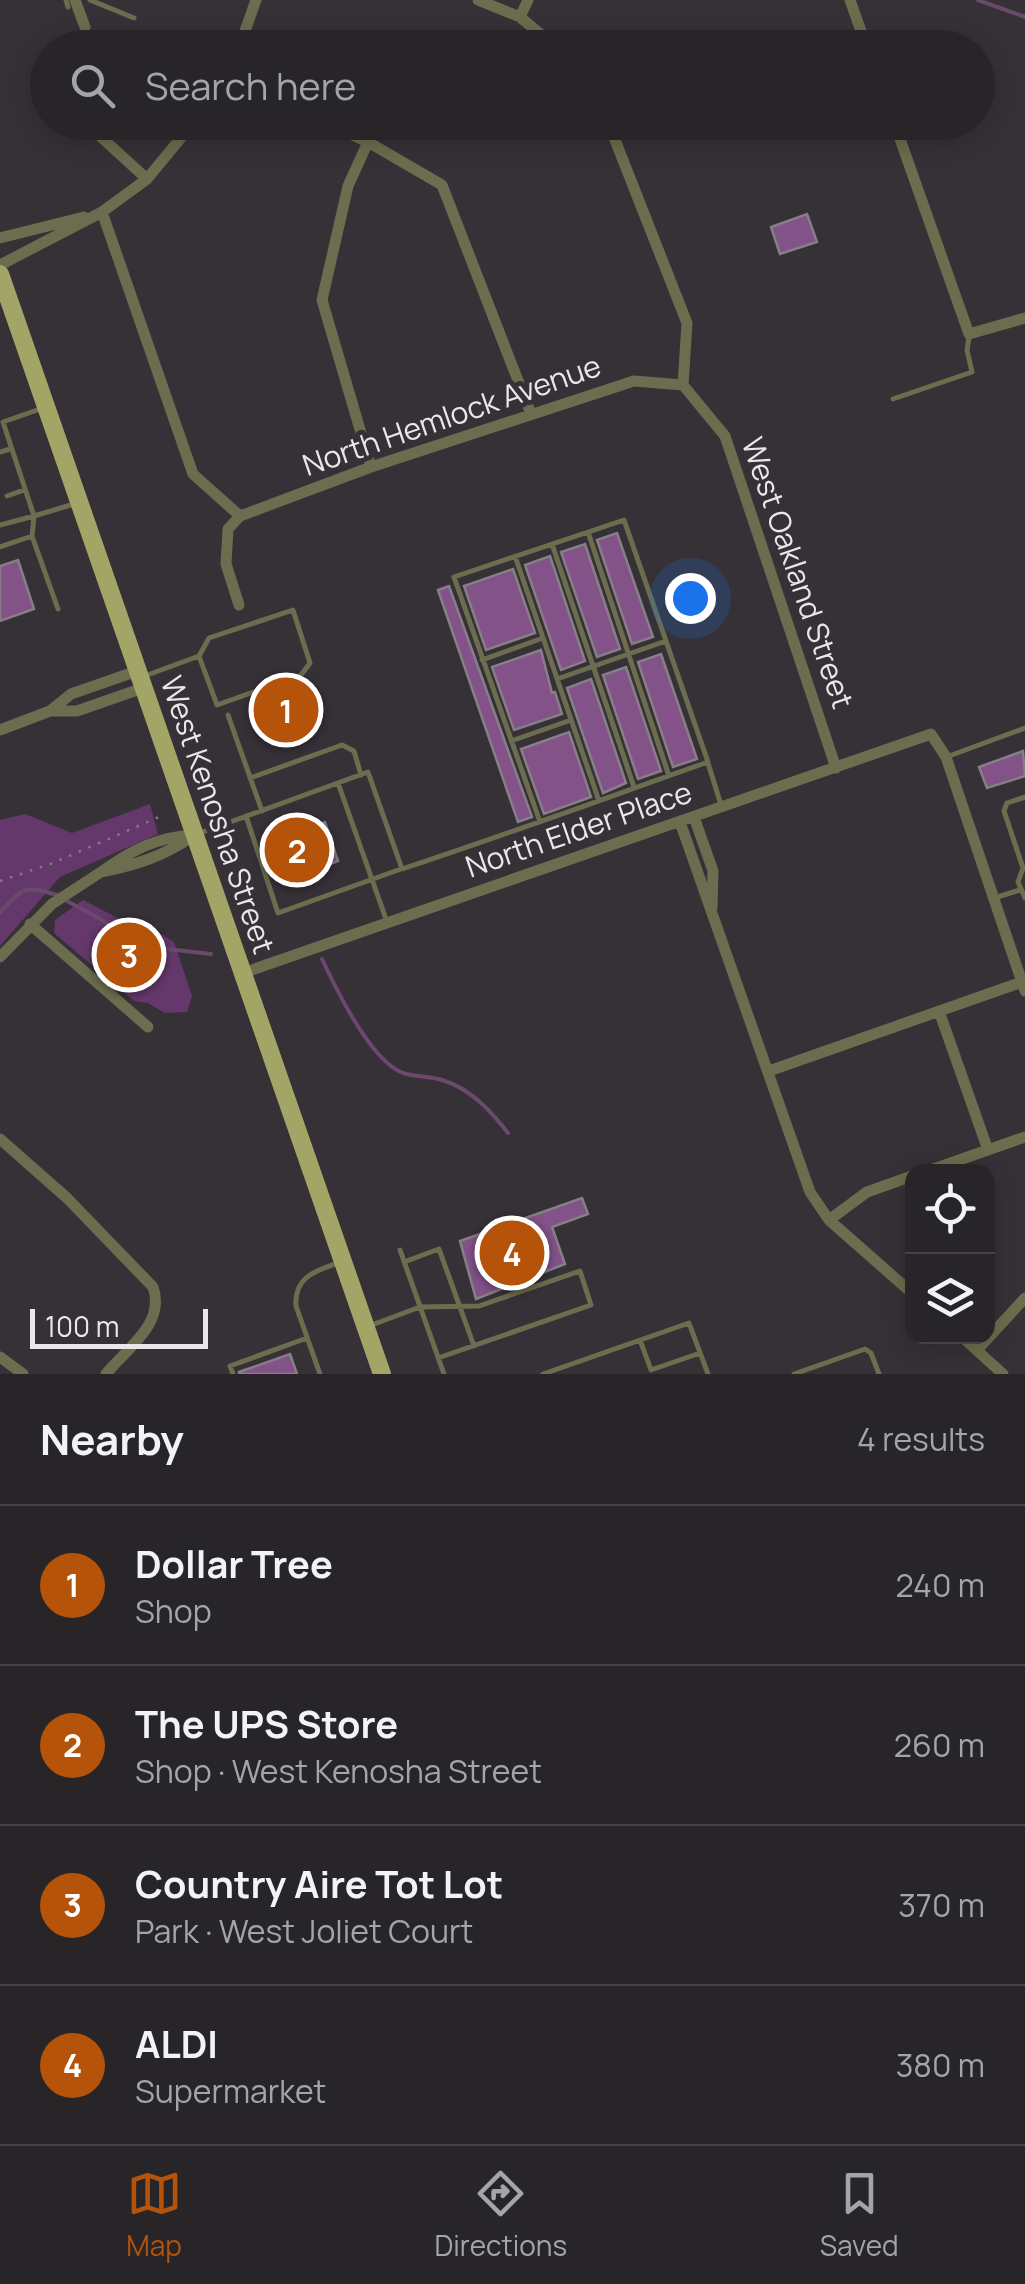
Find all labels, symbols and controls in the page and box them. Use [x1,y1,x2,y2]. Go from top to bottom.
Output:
search box [30,30,995,140]
icon: search [65,58,120,113]
text: Search here [145,59,356,111]
street label: North Hemlock Avenue [297,344,606,485]
street label: West Oakland Street [733,432,864,713]
your location [665,573,716,624]
street label: West Kenosha Street [152,670,285,959]
pin: 1 [254,672,318,748]
street label: North Elder Place [460,771,697,886]
pin: 2 [264,812,330,888]
pin: 3 [96,918,162,992]
map controls [905,1164,995,1344]
button: locate [905,1164,995,1254]
pin: 4 [480,1216,544,1290]
button: layers [905,1254,995,1344]
scale bar [30,1304,208,1348]
text: 100 m [45,1307,119,1345]
text: Nearby [40,1410,184,1468]
text: 4 results [857,1417,985,1461]
text: Dollar Tree [135,1537,333,1589]
text: 1 [65,1563,80,1607]
text: 240 m [895,1563,985,1607]
text: Shop [135,1589,212,1633]
text: The UPS Store [135,1697,398,1749]
text: 2 [63,1723,82,1767]
text: 260 m [894,1723,985,1767]
text: Shop · West Kenosha Street [135,1749,542,1793]
text: Country Aire Tot Lot [135,1857,503,1909]
text: 3 [63,1883,82,1927]
text: 370 m [898,1883,985,1927]
text: Park · West Joliet Court [135,1909,473,1953]
text: ALDI [135,2017,218,2069]
text: 4 [63,2043,82,2087]
text: 380 m [896,2043,985,2087]
text: Supermarket [135,2069,326,2113]
tab: Map [126,2166,182,2264]
tab: Directions [435,2166,567,2264]
tab: Saved [820,2166,899,2264]

